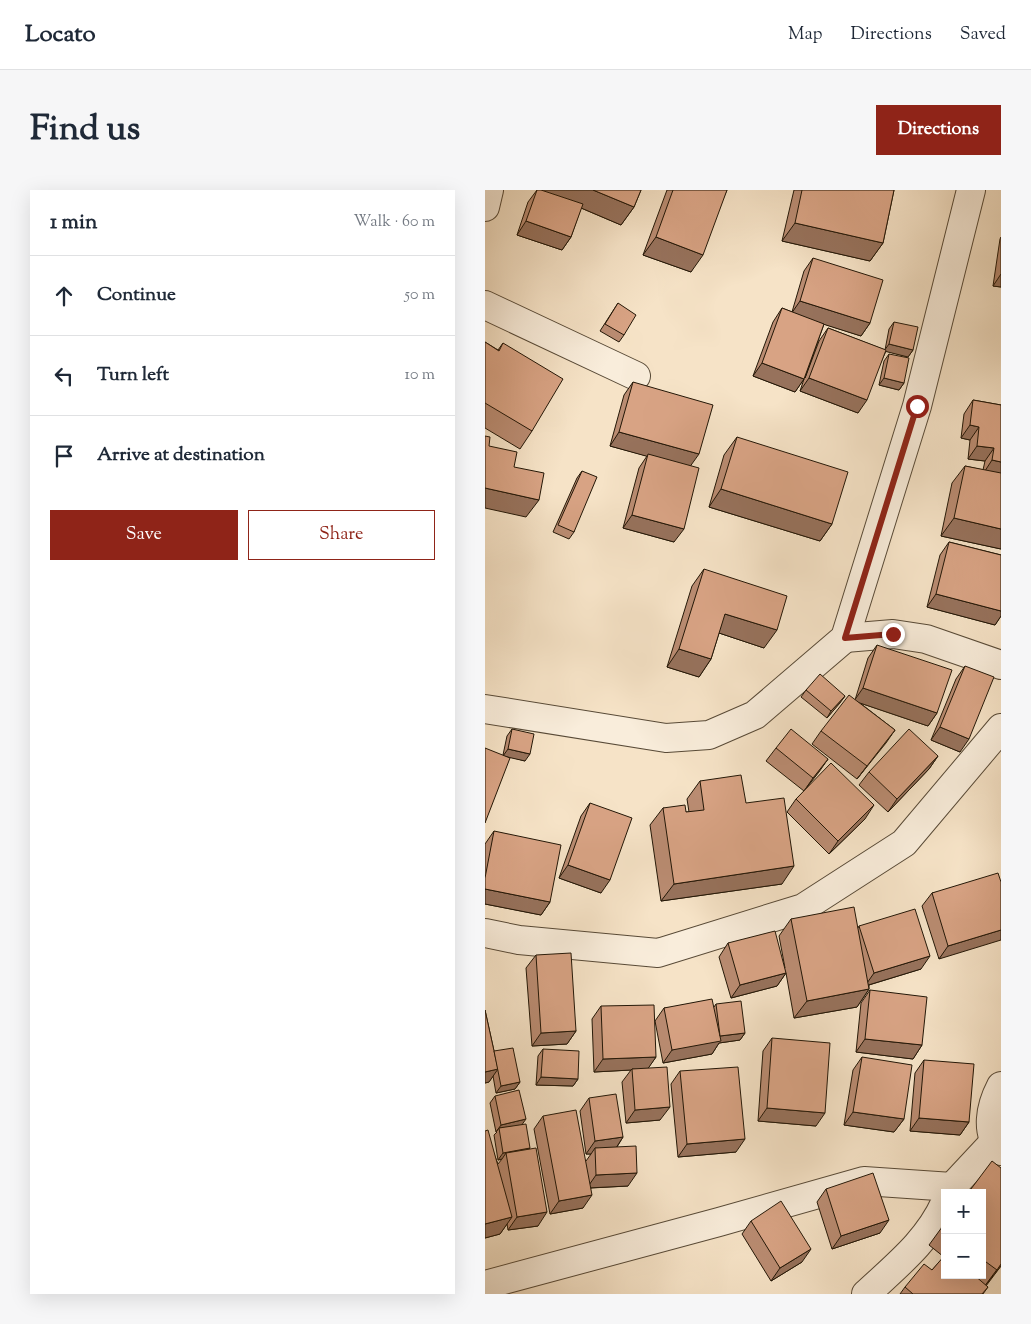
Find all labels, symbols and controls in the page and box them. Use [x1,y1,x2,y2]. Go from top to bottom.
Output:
text: Locato [25,18,96,52]
text: Map [788,22,823,48]
text: Directions [851,22,932,48]
text: Saved [960,22,1006,48]
text: Find us [30,105,140,156]
button: Directions [876,105,1001,155]
text: 1 min [50,208,97,238]
text: Walk · 60 m [354,211,435,234]
icon: ahead [50,282,78,310]
text: Continue [97,282,176,309]
text: 50 m [404,284,435,307]
icon: left [50,362,78,390]
text: Turn left [97,362,169,389]
text: 10 m [405,364,435,387]
route start [906,395,929,418]
icon: arrive [50,442,78,470]
text: Arrive at destination [97,442,265,469]
button: Save [50,510,238,560]
button: Share [248,510,435,560]
route end [882,623,905,646]
map controls [941,1189,986,1279]
button: + [941,1189,986,1234]
button: − [941,1234,986,1279]

